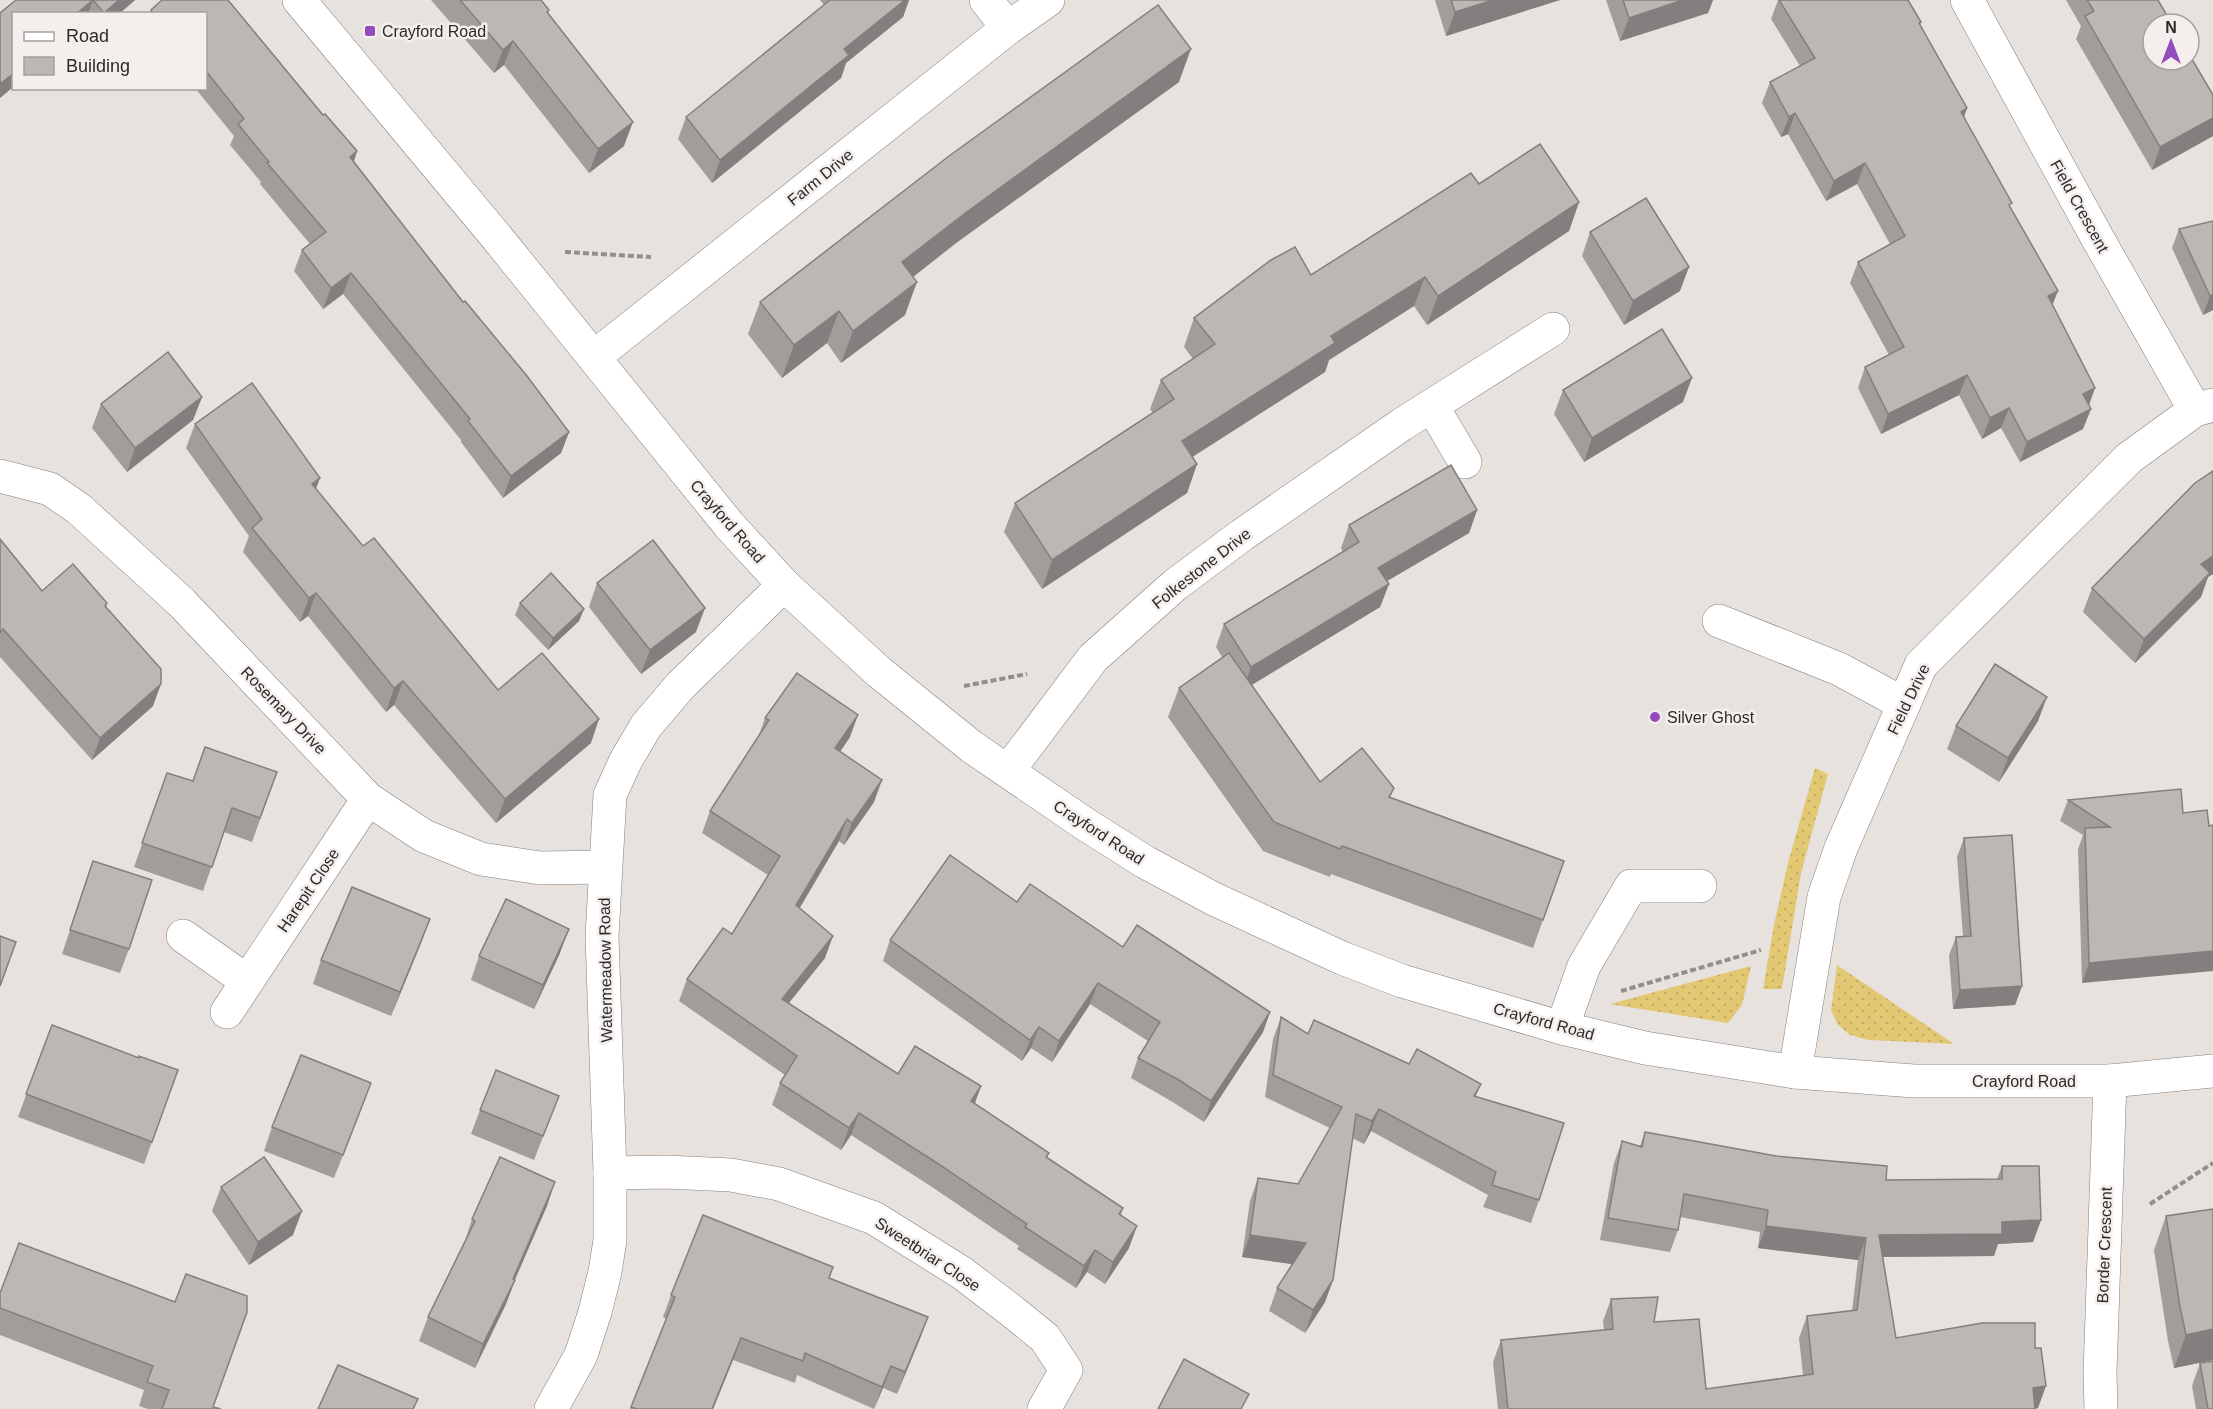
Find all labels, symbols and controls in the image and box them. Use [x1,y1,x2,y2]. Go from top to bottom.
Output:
legend [12,12,207,90]
north arrow [2141,12,2201,72]
text: N [2165,19,2177,36]
place label: Crayford Road [382,23,486,40]
marker: Crayford Road [363,24,377,38]
text: Road [66,26,109,46]
text: Building [66,56,130,76]
street label: Farm Drive [784,146,856,209]
street label: Field Crescent [2047,157,2112,256]
street label: Crayford Road [687,476,768,566]
street label: Folkestone Drive [1149,525,1254,612]
street label: Field Drive [1884,661,1933,737]
street label: Rosemary Drive [238,663,330,758]
place label: Silver Ghost [1667,709,1755,726]
marker: Silver Ghost [1648,710,1662,724]
street label: Crayford Road [1050,797,1147,868]
street label: Harepit Close [274,845,343,935]
street label: Watermeadow Road [596,897,615,1043]
street label: Crayford Road [1491,1000,1596,1043]
street label: Crayford Road [1972,1073,2076,1090]
street label: Border Crescent [2094,1186,2115,1304]
street label: Sweetbriar Close [872,1214,984,1295]

